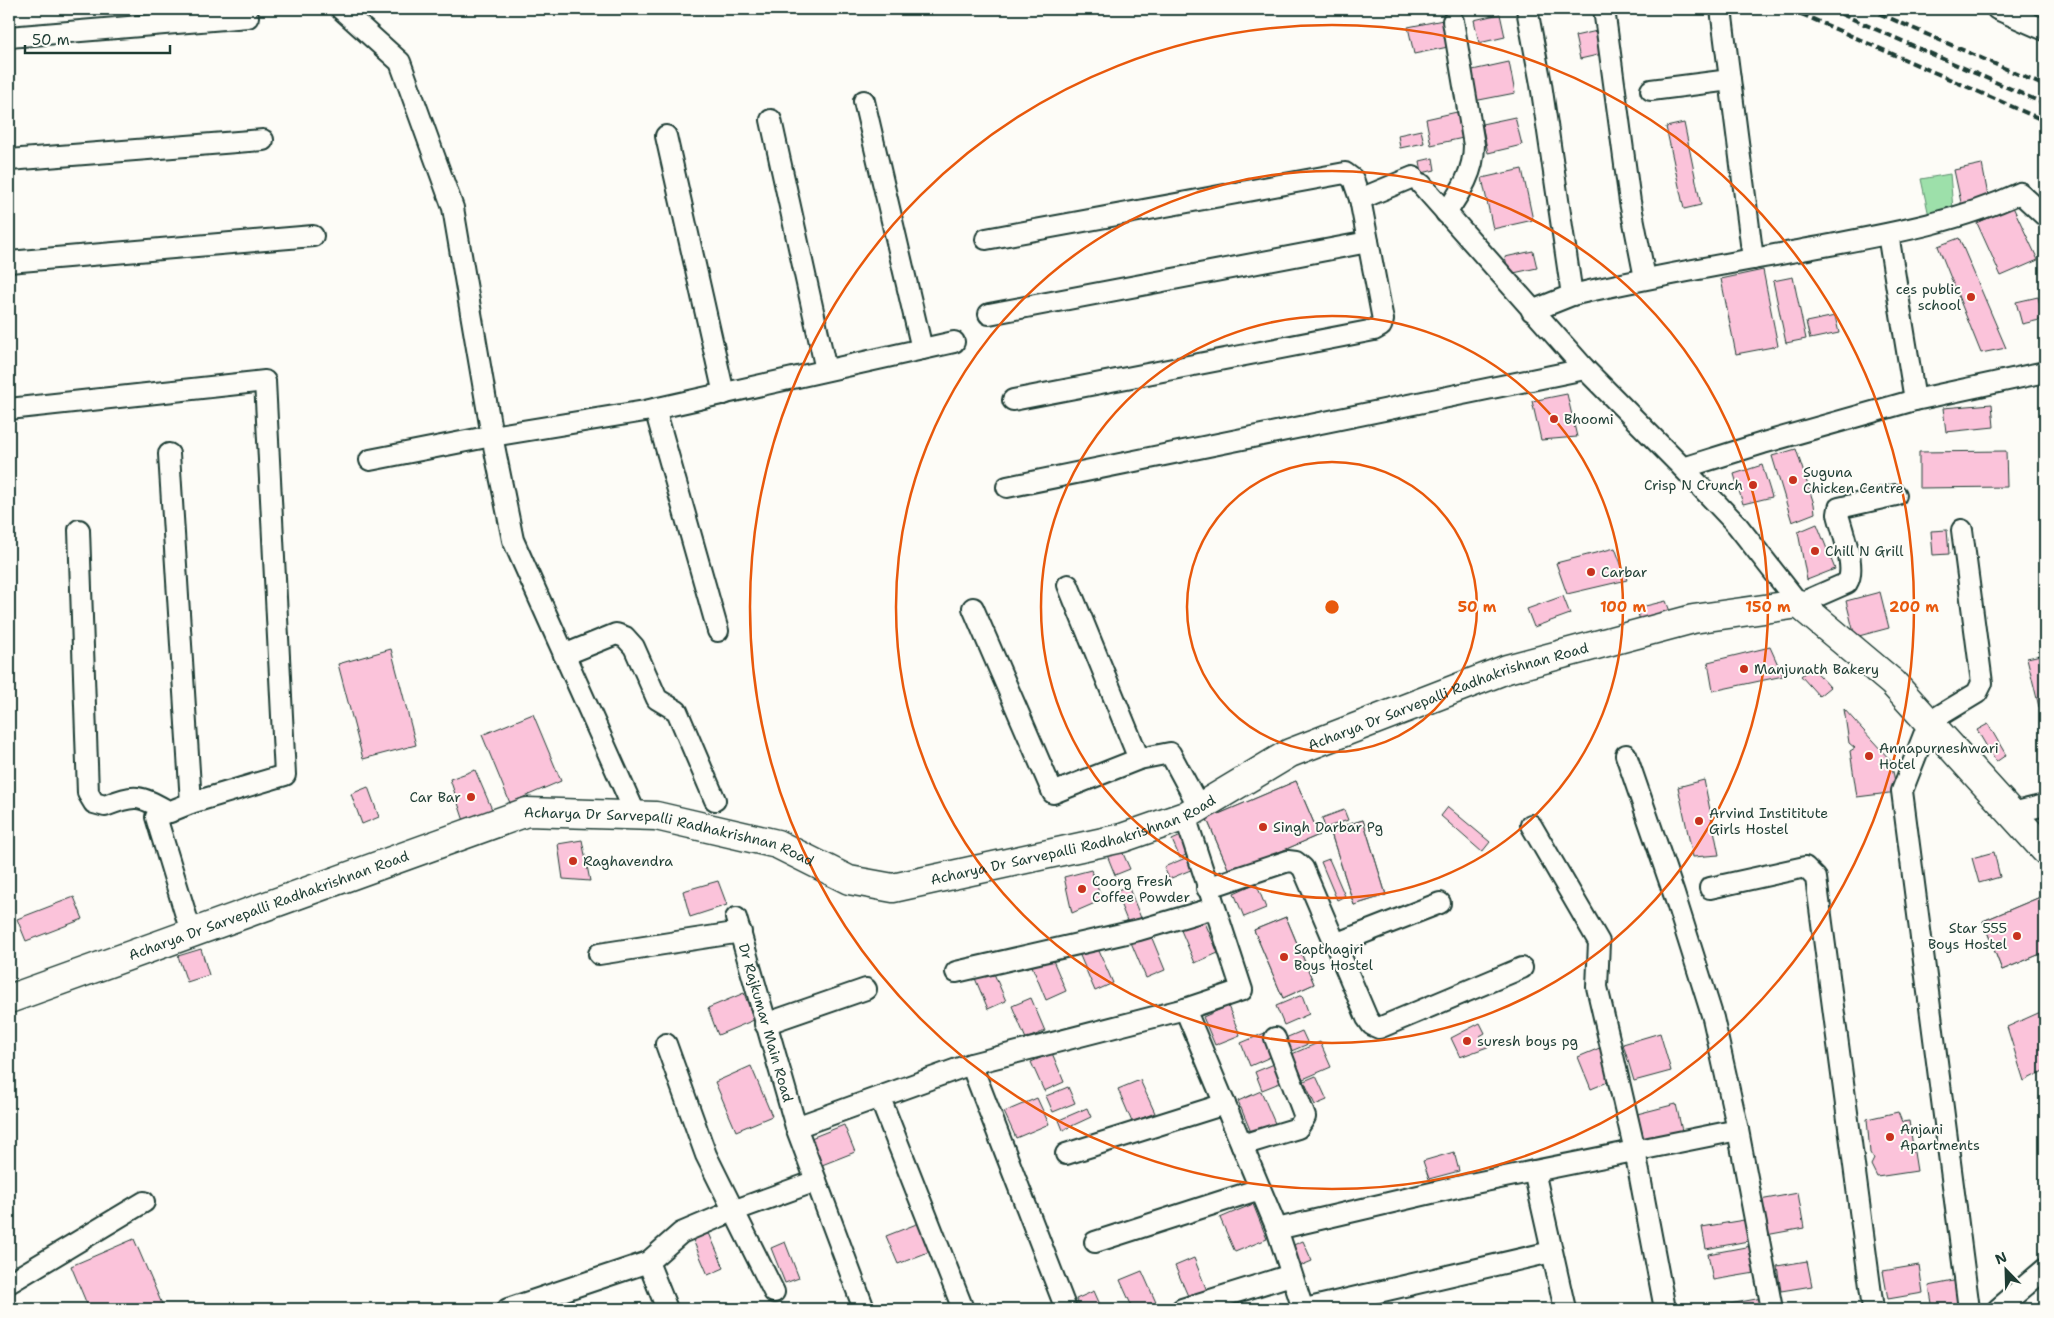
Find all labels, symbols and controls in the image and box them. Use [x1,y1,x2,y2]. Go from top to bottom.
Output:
scale bar [25,22,170,54]
text: 50 m [32,30,70,50]
place label: ces public school [1896,280,1962,314]
marker: ces public school [1965,291,1977,303]
place label: Bhoomi [1564,410,1614,428]
marker: Bhoomi [1548,413,1560,425]
place label: Suguna Chicken Centre [1803,463,1903,497]
marker: Suguna Chicken Centre [1787,474,1799,486]
place label: Crisp N Crunch [1644,476,1743,494]
marker: Crisp N Crunch [1747,479,1759,491]
place label: Chill N Grill [1825,542,1904,560]
marker: Chill N Grill [1809,545,1821,557]
place label: Carbar [1601,563,1648,581]
marker: Carbar [1585,566,1597,578]
text: 50 m [1458,597,1497,617]
text: 100 m [1600,597,1646,617]
text: 150 m [1745,597,1791,617]
text: 200 m [1889,597,1939,617]
centre of rings [1323,598,1341,616]
street label: Acharya Dr Sarvepalli Radhakrishnan Road [1305,639,1590,754]
place label: Manjunath Bakery [1754,660,1879,678]
marker: Manjunath Bakery [1738,663,1750,675]
place label: Annapurneshwari Hotel [1879,739,1999,773]
marker: Annapurneshwari Hotel [1863,750,1875,762]
place label: Car Bar [409,788,461,806]
marker: Car Bar [465,791,477,803]
street label: Acharya Dr Sarvepalli Radhakrishnan Road [929,791,1219,889]
street label: Acharya Dr Sarvepalli Radhakrishnan Road [524,803,817,870]
place label: Arvind Instititute Girls Hostel [1709,804,1828,838]
marker: Arvind Instititute Girls Hostel [1693,815,1705,827]
place label: Singh Darbar Pg [1273,818,1383,836]
marker: Singh Darbar Pg [1257,821,1269,833]
street label: Acharya Dr Sarvepalli Radhakrishnan Road [126,846,411,964]
place label: Raghavendra [583,852,673,870]
marker: Raghavendra [567,855,579,867]
place label: Coorg Fresh Coffee Powder [1092,872,1190,906]
marker: Coorg Fresh Coffee Powder [1076,883,1088,895]
place label: Star 555 Boys Hostel [1928,919,2008,953]
marker: Star 555 Boys Hostel [2011,930,2023,942]
place label: Sapthagiri Boys Hostel [1294,940,1374,974]
street label: Dr Rajkumar Main Road [735,941,797,1104]
marker: Sapthagiri Boys Hostel [1278,951,1290,963]
place label: suresh boys pg [1477,1032,1578,1050]
marker: suresh boys pg [1461,1035,1473,1047]
place label: Anjani Apartments [1900,1120,1980,1154]
marker: Anjani Apartments [1884,1131,1896,1143]
north arrow [1982,1246,2032,1296]
text: N [1992,1248,2010,1268]

